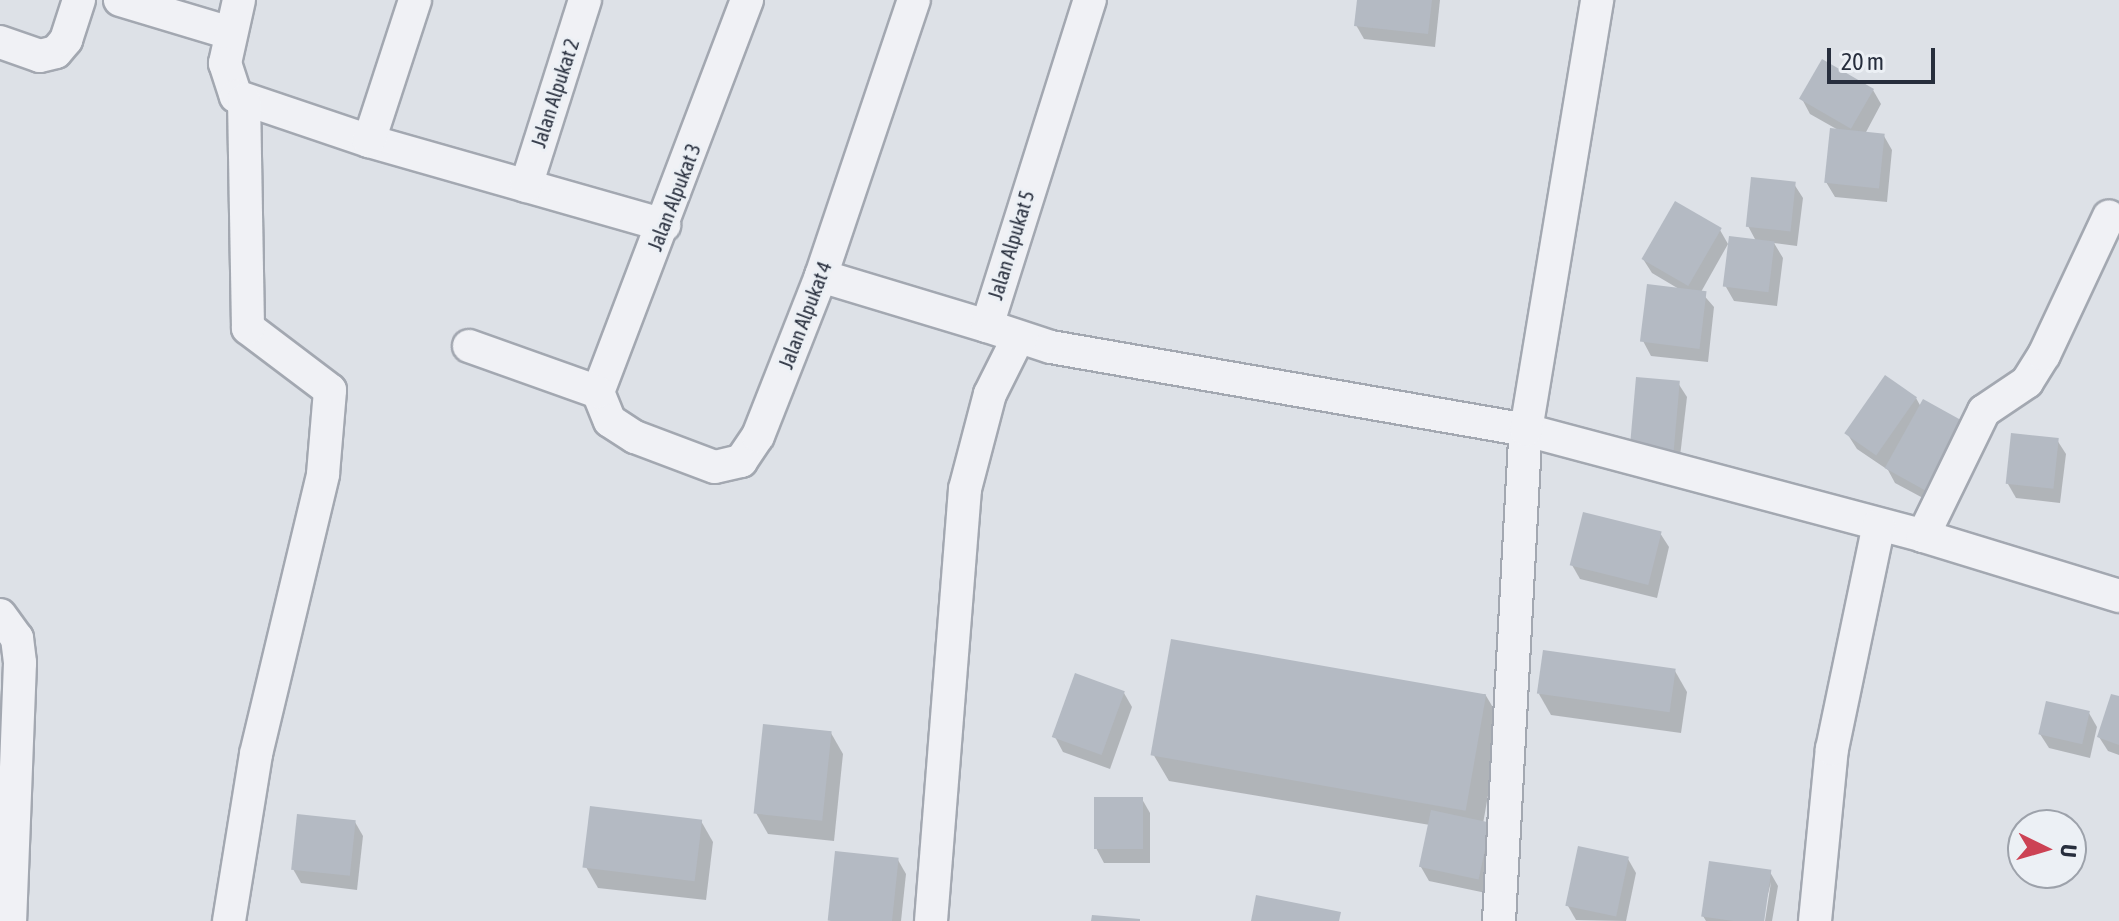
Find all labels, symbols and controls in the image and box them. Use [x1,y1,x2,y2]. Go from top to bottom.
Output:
scale bar [1831,32,1939,82]
street label: Jalan Alpukat 2 [526,36,584,150]
text: 20 m [1841,48,1884,75]
street label: Jalan Alpukat 3 [643,140,705,254]
street label: Jalan Alpukat 5 [983,187,1039,303]
street label: Jalan Alpukat 4 [774,258,836,372]
north arrow [2007,809,2087,889]
text: U [2055,843,2082,859]

